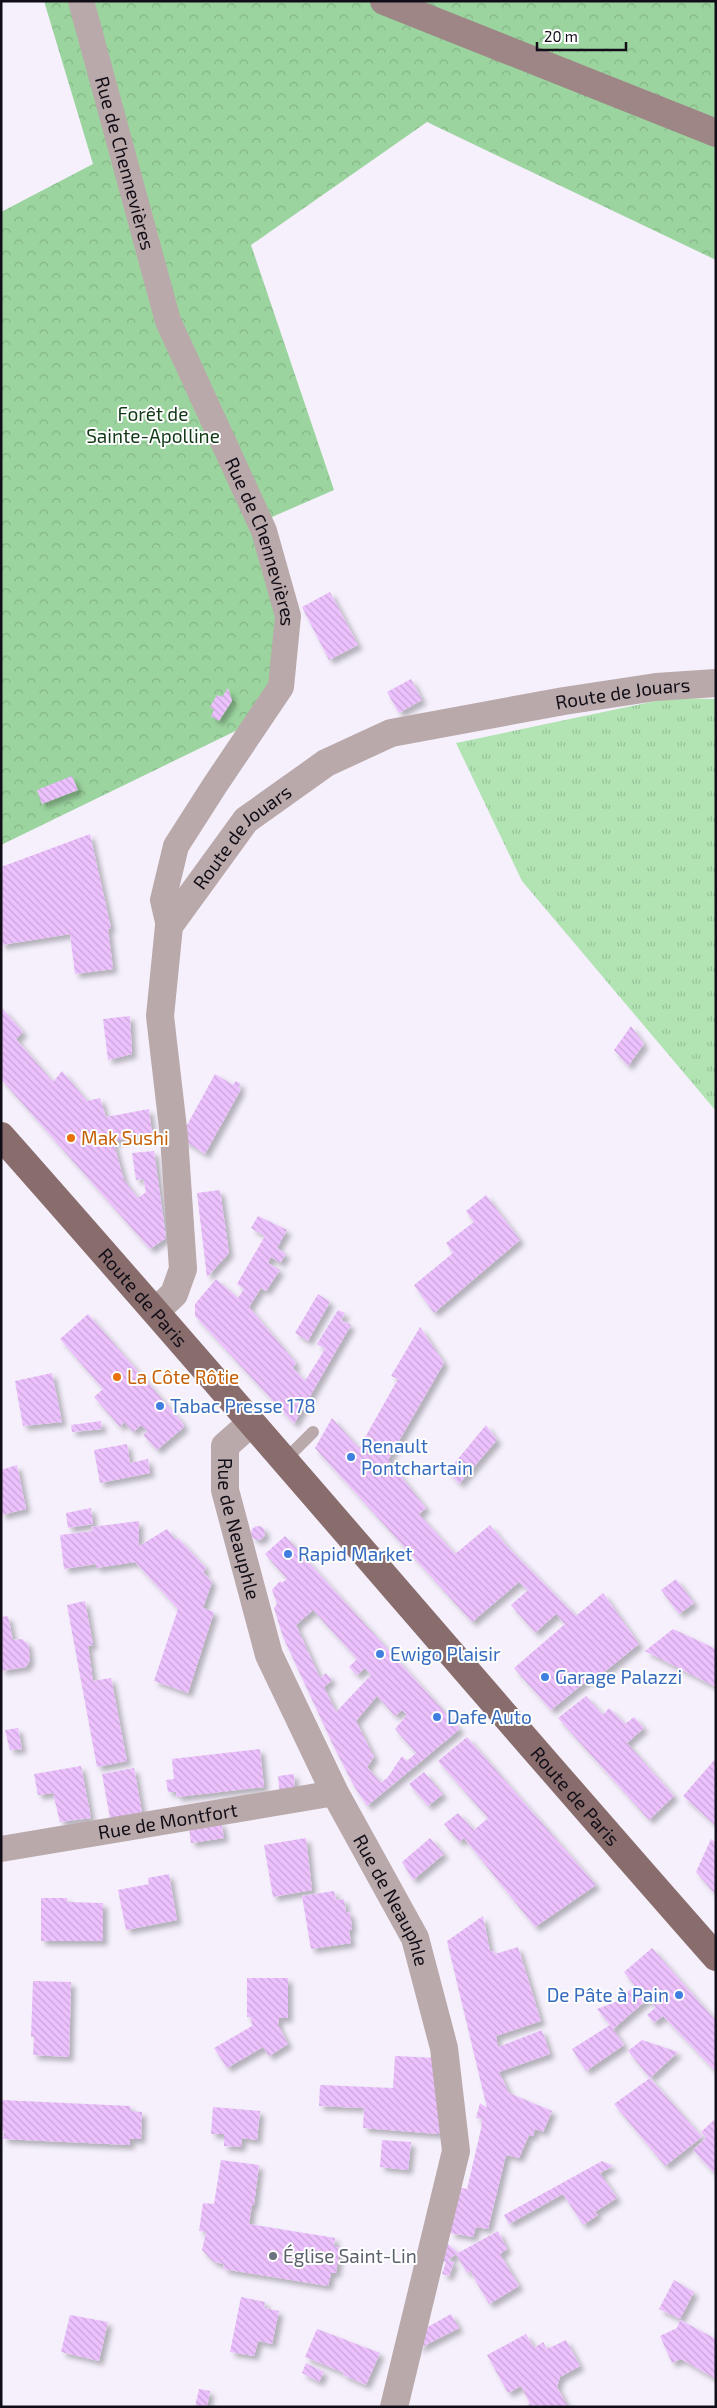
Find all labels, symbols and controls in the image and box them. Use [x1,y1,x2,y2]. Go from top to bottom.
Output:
scale bar [537,20,626,52]
text: 20 m [544,27,578,45]
street label: Rue de Chennevières [91,74,160,252]
park label: Forêt de Sainte-Apolline [86,402,220,447]
street label: Rue de Chennevières [221,453,300,628]
street label: Route de Jouars [553,673,691,713]
street label: Route de Jouars [188,779,296,893]
place label: Mak Sushi [81,1126,169,1149]
marker: Mak Sushi [65,1132,77,1144]
street label: Route de Paris [94,1243,193,1351]
place label: La Côte Rôtie [127,1365,239,1388]
marker: La Côte Rôtie [111,1371,123,1383]
place label: Tabac Presse 178 [170,1394,316,1417]
marker: Tabac Presse 178 [154,1400,166,1412]
place label: Renault Pontchartain [361,1434,473,1479]
marker: Renault Pontchartain [345,1451,357,1463]
street label: Rue de Neauphle [214,1458,266,1602]
place label: Rapid Market [298,1542,413,1565]
marker: Rapid Market [282,1548,294,1560]
place label: Ewigo Plaisir [390,1642,501,1665]
marker: Ewigo Plaisir [374,1648,386,1660]
place label: Garage Palazzi [555,1665,682,1688]
marker: Garage Palazzi [539,1671,551,1683]
place label: Dafe Auto [447,1705,532,1728]
marker: Dafe Auto [431,1711,443,1723]
street label: Route de Paris [526,1742,625,1850]
street label: Rue de Montfort [96,1798,239,1844]
street label: Rue de Neauphle [349,1830,434,1968]
place label: De Pâte à Pain [547,1983,669,2006]
marker: De Pâte à Pain [673,1989,685,2001]
place label: Église Saint-Lin [283,2244,417,2267]
marker: Église Saint-Lin [267,2250,279,2262]

